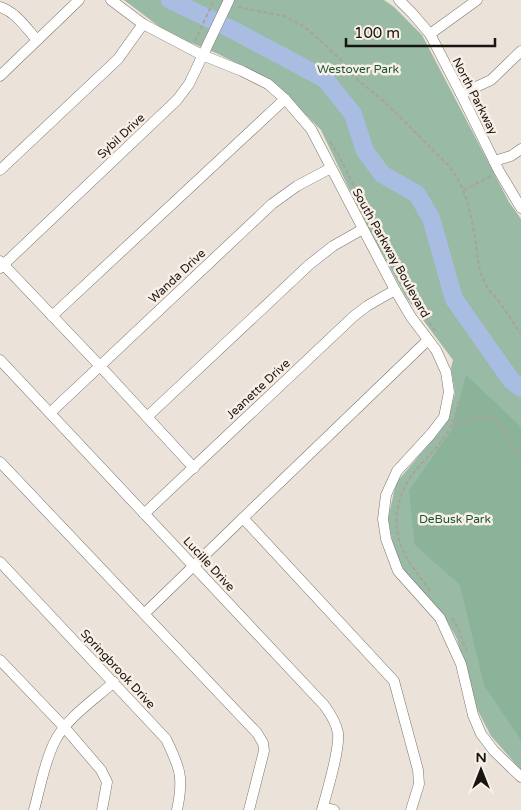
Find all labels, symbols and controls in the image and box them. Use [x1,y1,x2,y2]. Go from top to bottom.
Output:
scale bar [346,15,495,47]
text: 100 m [354,24,400,42]
street label: North Parkway [450,55,501,137]
park label: Westover Park [317,62,400,76]
street label: Sybil Drive [94,110,148,161]
street label: South Parkway Boulevard [350,186,432,320]
street label: Wanda Drive [146,246,209,306]
street label: Jeanette Drive [223,356,293,422]
park label: DeBusk Park [419,512,491,526]
street label: Lucille Drive [180,534,238,594]
street label: Springbrook Drive [78,627,158,712]
north arrow [456,745,506,795]
text: N [475,749,487,766]

